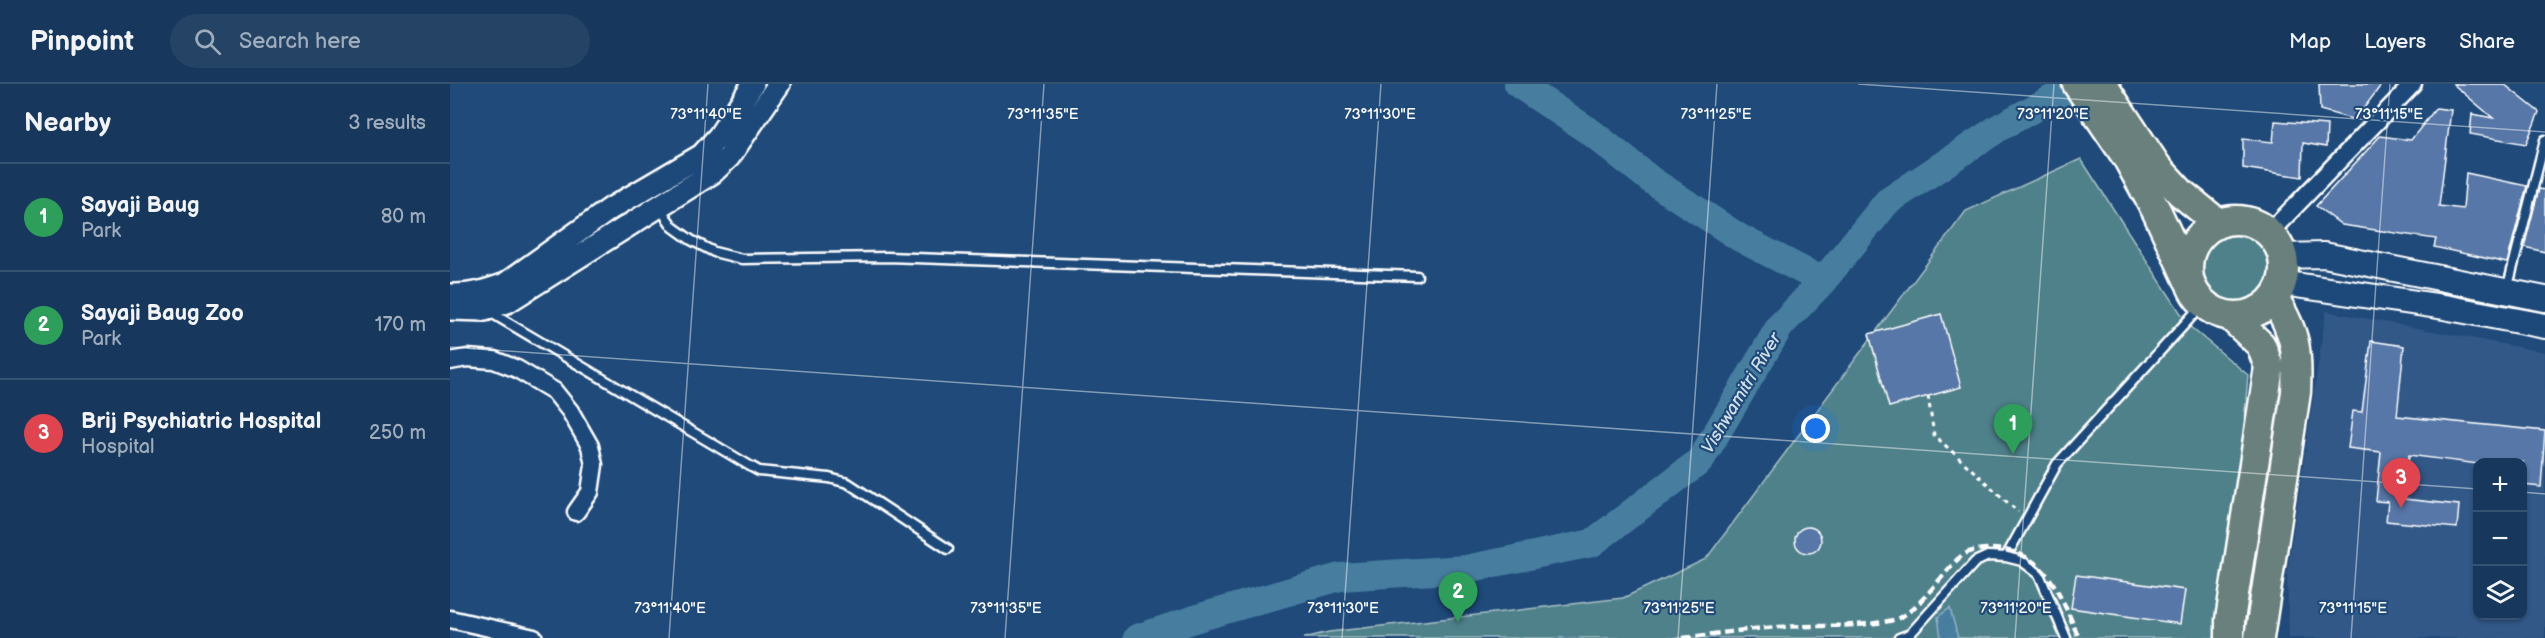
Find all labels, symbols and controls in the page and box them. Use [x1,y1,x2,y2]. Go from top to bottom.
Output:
search box [170,14,590,68]
text: Pinpoint [30,25,134,58]
icon: search [191,25,224,58]
text: Search here [239,28,361,55]
text: Map [2289,29,2331,54]
text: Layers [2364,29,2426,54]
text: Share [2459,29,2515,54]
text: 73°11'40"E [670,105,742,124]
text: 73°11'35"E [1007,105,1079,124]
text: 73°11'30"E [1344,105,1416,124]
text: 73°11'25"E [1680,105,1752,124]
text: 73°11'20"E [2017,105,2089,124]
text: 73°11'15"E [2355,105,2423,124]
text: Nearby [24,108,111,139]
text: 3 results [348,111,426,135]
text: Sayaji Baug [81,192,200,219]
text: 1 [39,205,48,229]
text: 80 m [381,205,426,229]
text: Park [81,219,121,243]
text: Sayaji Baug Zoo [81,300,244,327]
text: 2 [38,313,49,337]
text: 170 m [375,313,426,337]
text: Park [81,327,121,351]
water label: Vishwamitri River [1697,328,1786,457]
pin: 1 [1994,404,2032,454]
text: Brij Psychiatric Hospital [81,408,321,435]
your location [1801,414,1830,443]
text: 3 [38,421,49,445]
text: 250 m [369,421,426,445]
text: Hospital [81,435,154,459]
pin: 3 [2382,458,2420,508]
map controls [2473,458,2527,620]
button: + [2473,458,2527,512]
button: − [2473,512,2527,566]
button: layers [2473,566,2527,620]
pin: 2 [1438,572,1478,622]
text: 73°11'40"E [634,599,706,618]
text: 73°11'35"E [970,599,1042,618]
text: 73°11'30"E [1307,599,1379,618]
text: 73°11'25"E [1643,599,1715,618]
text: 73°11'20"E [1980,599,2052,618]
text: 73°11'15"E [2319,599,2387,618]

